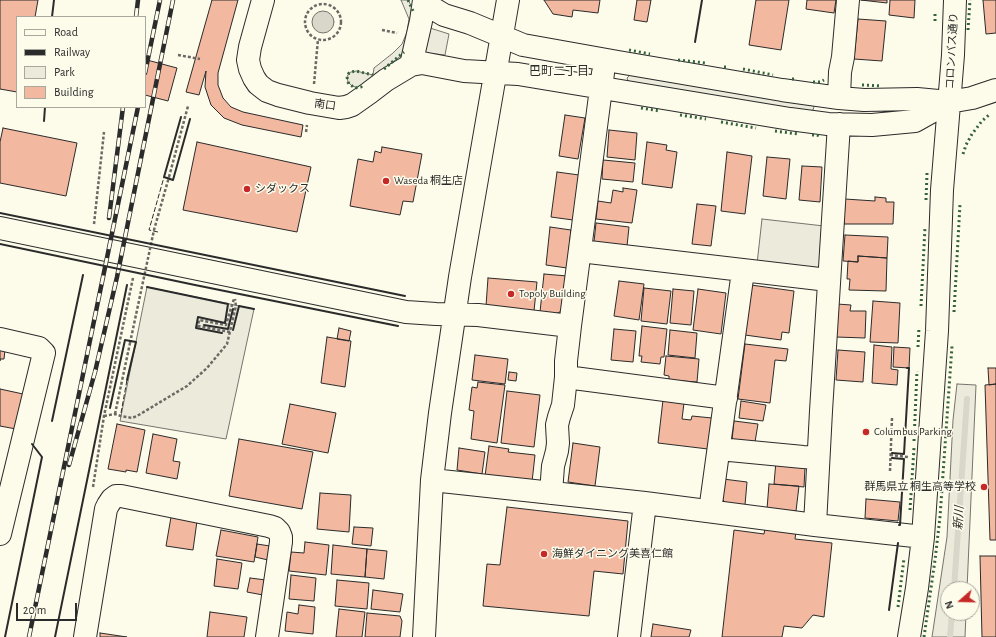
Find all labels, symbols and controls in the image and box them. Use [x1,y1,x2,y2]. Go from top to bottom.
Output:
street label: コロンバス通り [943,12,961,90]
legend [16,16,146,108]
text: Road [54,26,78,38]
text: Railway [54,46,90,58]
district label: 巴町二丁目 [529,64,589,78]
text: Park [54,66,75,78]
text: Building [54,86,94,98]
street label: 南口 [313,97,337,113]
place label: Waseda 桐生店 [394,174,463,188]
marker: Waseda 桐生店 [381,176,391,186]
place label: シダックス [255,182,310,196]
marker: シダックス [242,184,252,194]
place label: Topoly Building [519,287,586,301]
marker: Topoly Building [506,289,516,299]
place label: Columbus Parking [874,425,952,439]
marker: Columbus Parking [861,427,871,437]
place label: 群馬県立 桐生高等学校 [864,480,976,494]
marker: 群馬県立 桐生高等学校 [979,482,989,492]
water label: 新川 [951,506,967,530]
place label: 海鮮ダイニング美喜仁館 [552,547,673,561]
marker: 海鮮ダイニング美喜仁館 [539,549,549,559]
north arrow [940,581,980,621]
scale bar [18,595,79,621]
text: N [943,599,956,610]
text: 20 m [23,604,46,616]

